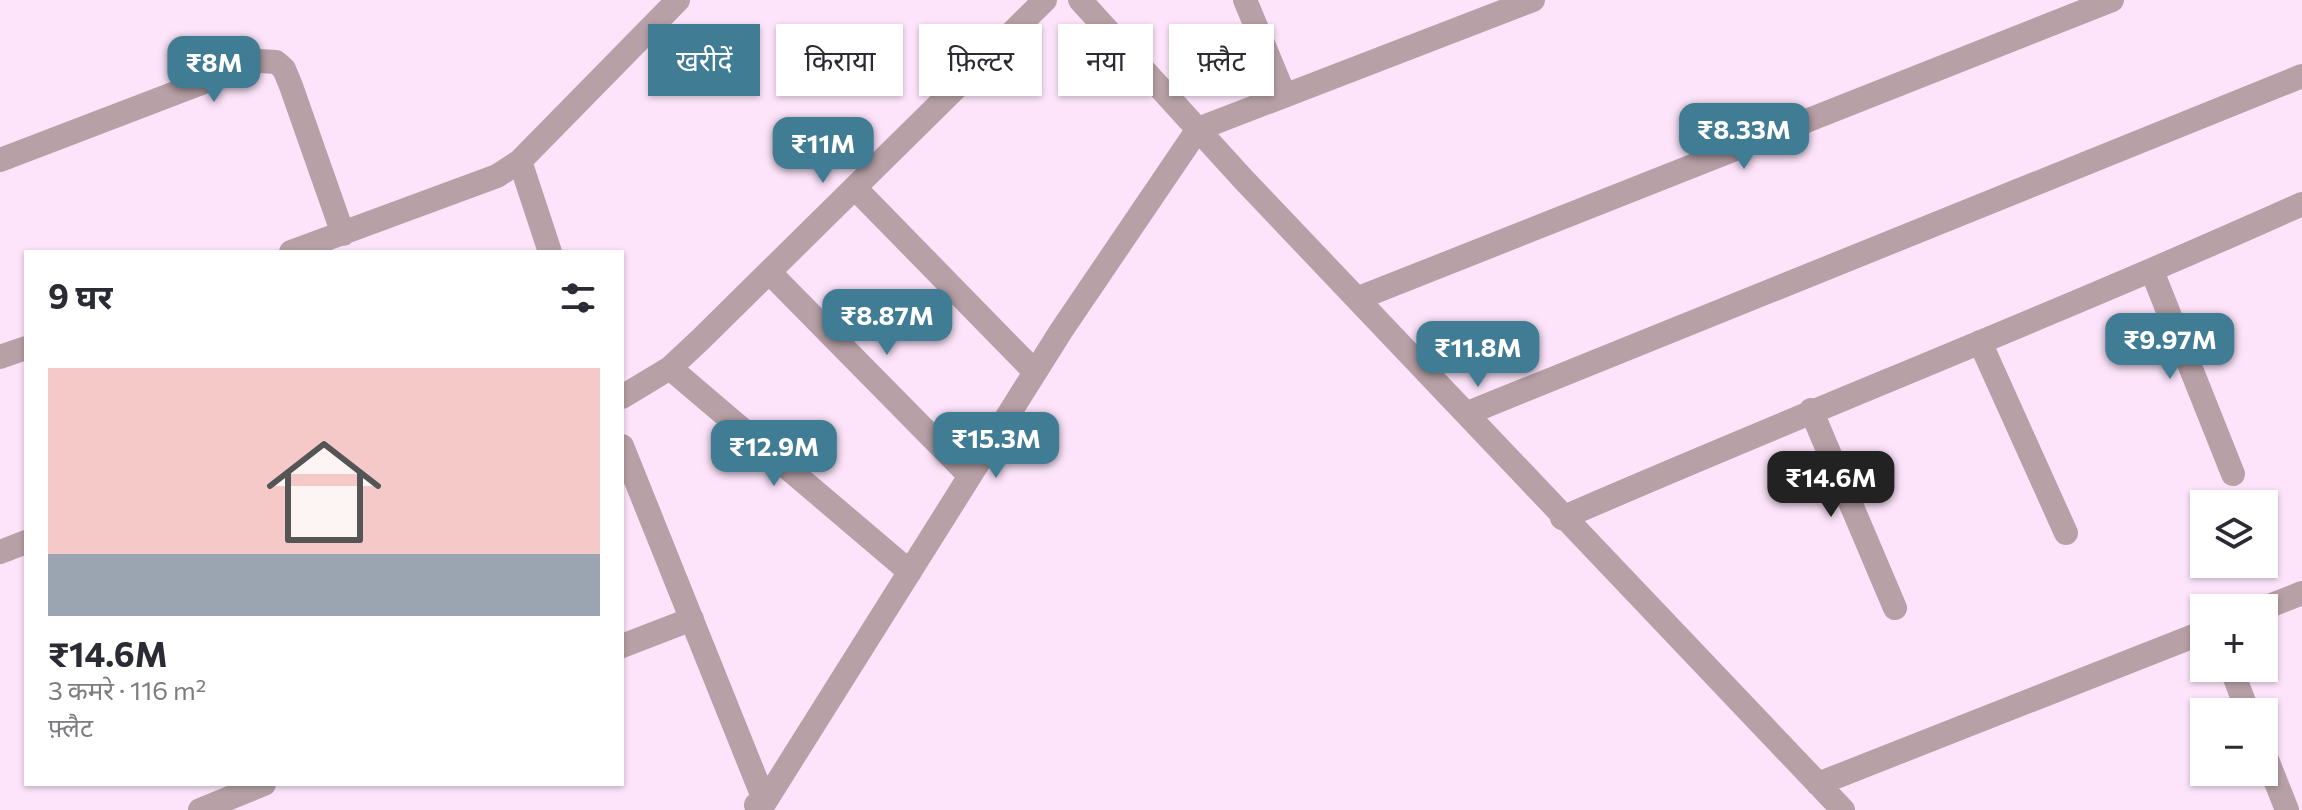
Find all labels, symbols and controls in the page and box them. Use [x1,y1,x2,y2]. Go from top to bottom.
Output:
chip: खरीदें [648,24,760,96]
chip: किराया [776,24,903,96]
chip: फ़िल्टर [919,24,1042,96]
chip: नया [1058,24,1153,96]
chip: फ़्लैट [1169,24,1274,96]
pin: ₹8M [175,36,253,104]
text: ₹8M [185,46,243,77]
pin: ₹8.33M [1679,103,1809,171]
text: ₹8.33M [1697,113,1791,144]
pin: ₹11M [776,117,870,185]
text: ₹11M [791,127,855,158]
text: 9 घर [48,274,113,316]
icon: filters [556,276,600,320]
pin: ₹8.87M [822,289,952,357]
text: ₹8.87M [840,299,934,330]
pin: ₹9.97M [2105,313,2235,381]
pin: ₹11.8M [1413,321,1543,389]
text: ₹9.97M [2123,323,2217,354]
text: ₹11.8M [1434,331,1522,362]
pin: ₹15.3M [931,412,1061,480]
icon: home [252,420,396,564]
pin: ₹12.9M [709,420,839,488]
text: ₹15.3M [951,422,1041,453]
text: ₹12.9M [729,430,819,461]
pin: ₹14.6M [1766,451,1896,519]
text: ₹14.6M [1785,461,1877,492]
map controls [2190,490,2278,786]
button: layers [2190,490,2278,578]
button: + [2190,594,2278,682]
text: ₹14.6M [48,632,167,674]
text: 3 कमरे · 116 m² [48,674,206,705]
button: − [2190,698,2278,786]
text: फ़्लैट [48,711,93,742]

